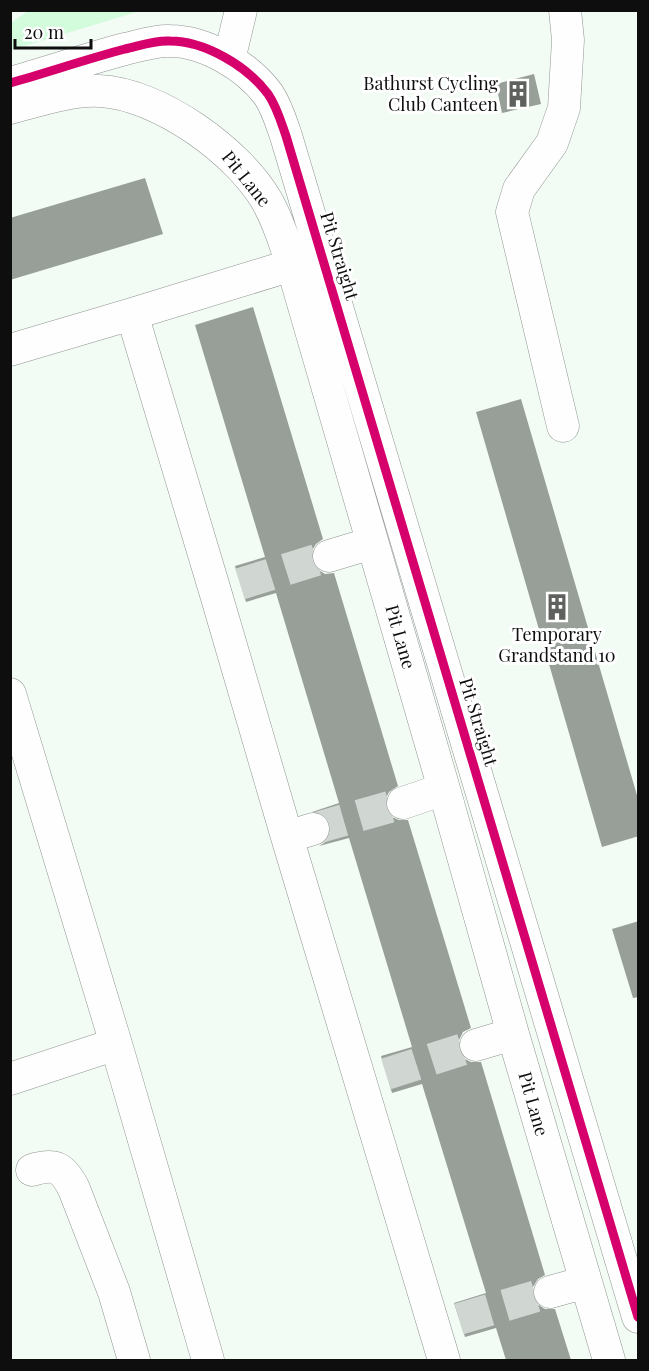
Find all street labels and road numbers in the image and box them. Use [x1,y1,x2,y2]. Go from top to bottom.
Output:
street label: Pit Lane [217,145,277,211]
street label: Pit Straight [315,209,365,303]
street label: Pit Lane [380,602,422,672]
street label: Pit Straight [454,675,504,769]
street label: Pit Lane [513,1069,555,1139]

